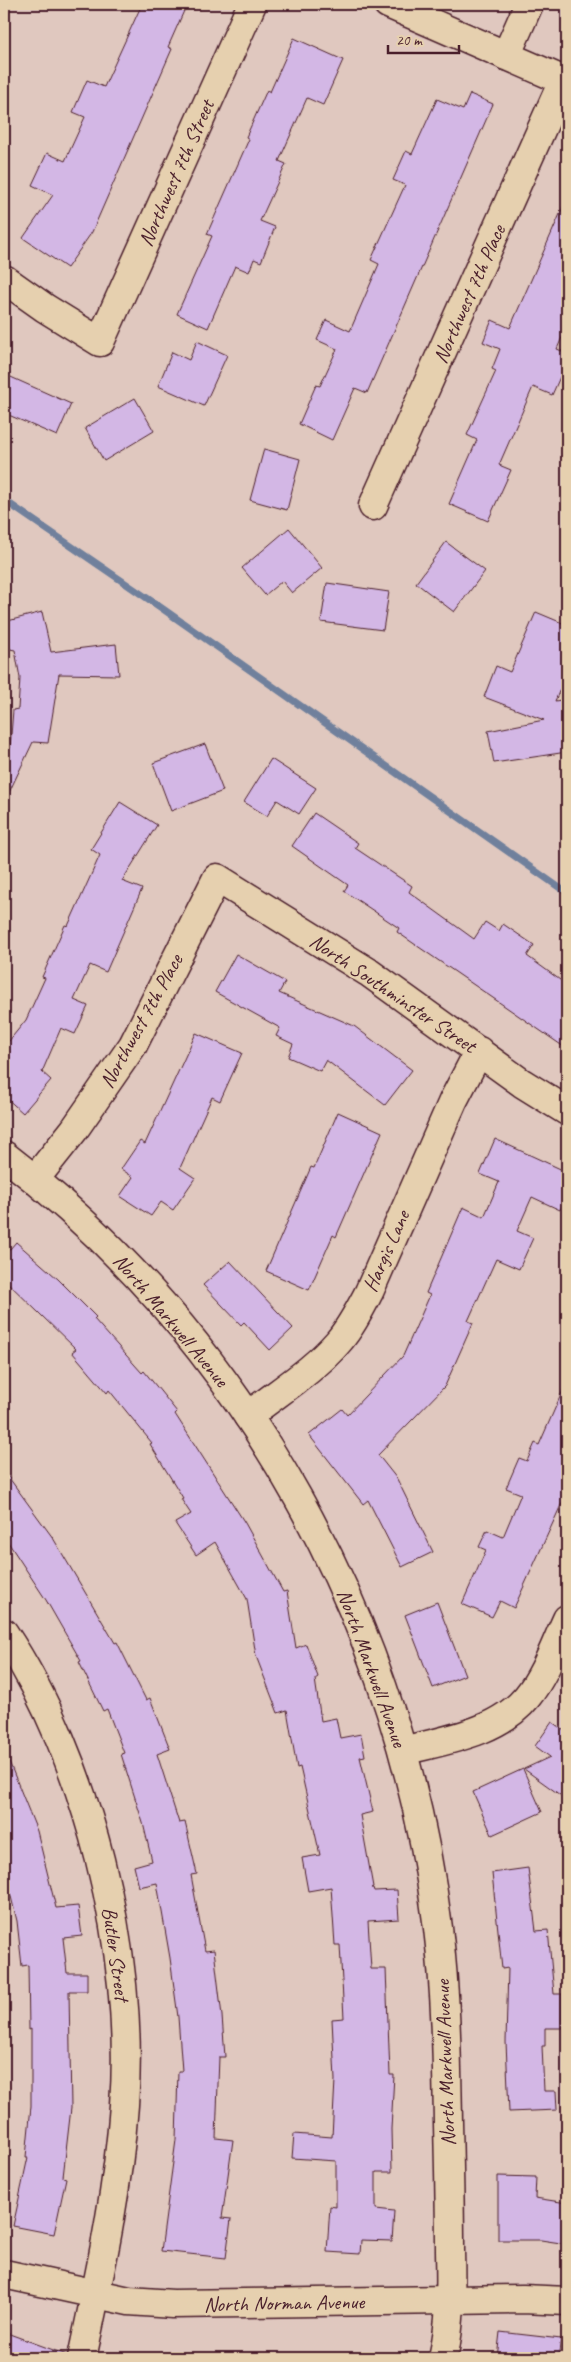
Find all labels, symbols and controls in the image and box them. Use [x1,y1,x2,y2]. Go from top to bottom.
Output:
scale bar [388,22,460,54]
text: 20 m [396,31,423,50]
street label: Northwest 7th Street [132,94,221,250]
street label: Northwest 7th Place [427,220,512,367]
street label: North Southminster Street [305,928,483,1059]
street label: Northwest 7th Place [94,949,189,1092]
street label: Hargis Lane [357,1204,416,1296]
street label: North Markwell Avenue [108,1248,235,1393]
street label: North Markwell Avenue [331,1586,413,1752]
street label: Butler Street [97,1905,136,2006]
street label: North Markwell Avenue [429,1978,461,2146]
street label: North Norman Avenue [204,2289,366,2317]

